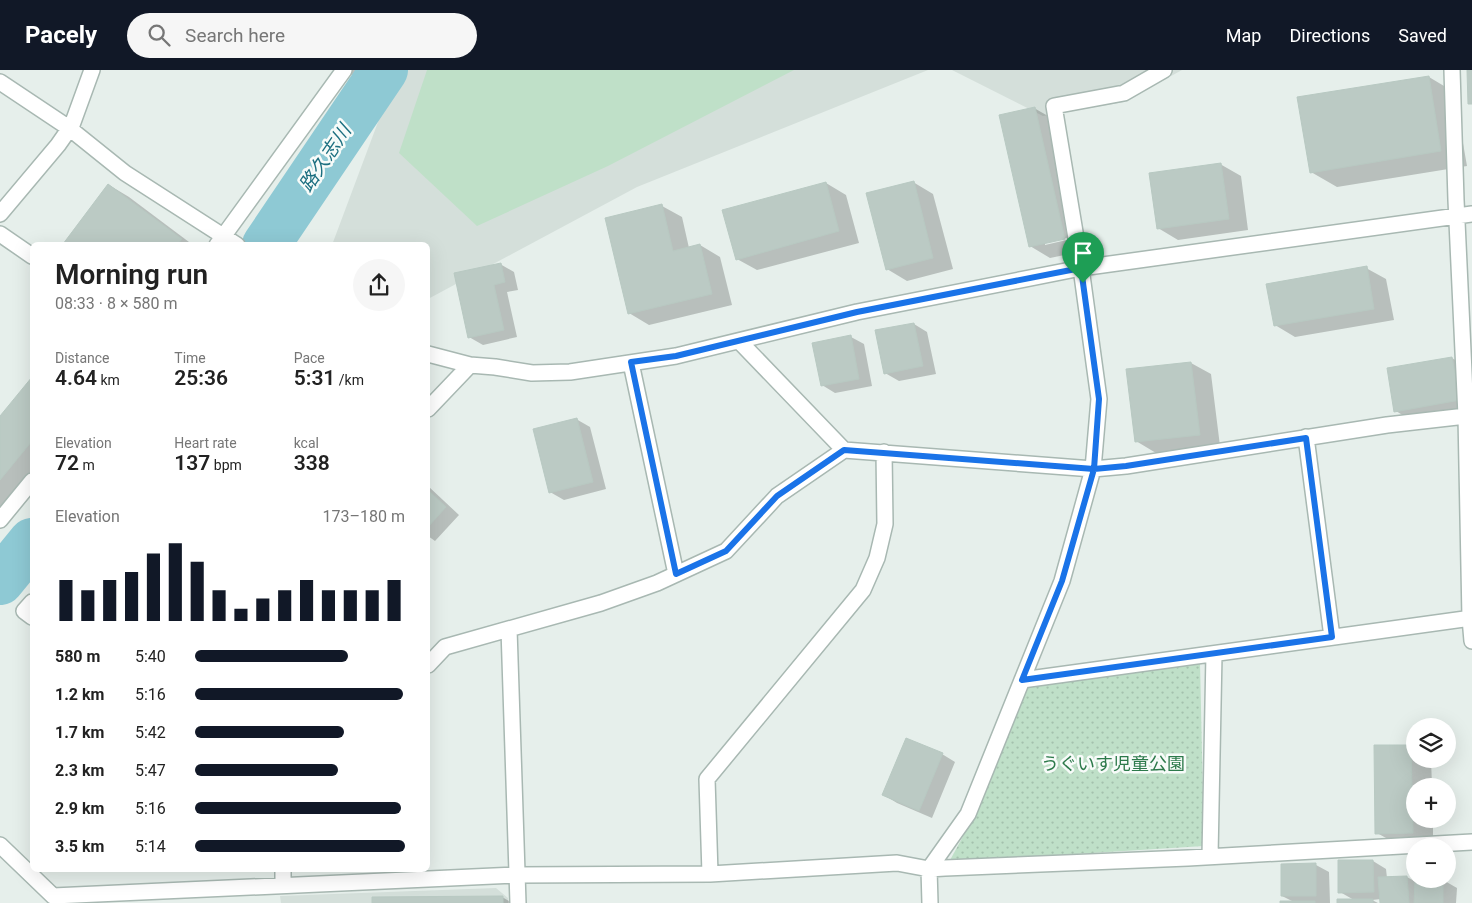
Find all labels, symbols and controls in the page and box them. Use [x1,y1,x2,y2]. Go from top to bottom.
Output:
search box [127,13,477,58]
text: Pacely [25,21,97,49]
icon: search [145,21,173,49]
text: Search here [185,24,285,47]
text: Map [1226,25,1261,46]
text: Directions [1289,25,1370,46]
text: Saved [1398,25,1447,46]
water label: 路久志川 [294,118,357,196]
pin [1062,232,1104,283]
icon: arrive [1069,239,1097,267]
text: Morning run [55,258,208,291]
button: share [353,259,405,311]
text: 08:33 · 8 × 580 m [55,294,177,313]
text: Distance [55,350,110,366]
text: Time [174,350,206,366]
text: Pace [294,350,325,366]
text: 4.64 [55,366,97,390]
text: 25:36 [174,366,228,390]
text: 5:31 [294,366,335,390]
text: km [97,372,120,388]
text: /km [335,372,364,388]
text: Elevation [55,435,112,451]
text: Heart rate [174,435,237,451]
text: kcal [294,435,319,451]
text: 72 [55,451,79,475]
text: 137 [174,451,210,475]
text: 338 [294,451,330,475]
text: m [79,457,95,473]
text: bpm [210,457,242,473]
text: Elevation [55,507,120,526]
text: 173–180 m [323,507,405,526]
text: 580 m [55,647,100,666]
text: 5:40 [135,647,166,666]
text: 1.2 km [55,685,104,704]
text: 5:16 [135,685,166,704]
map controls [1406,718,1456,888]
button: layers [1406,718,1456,768]
text: 1.7 km [55,723,104,742]
text: 5:42 [135,723,166,742]
park label: うぐいす児童公園 [1041,753,1185,774]
text: 2.3 km [55,761,104,780]
text: 5:47 [135,761,166,780]
button: + [1406,778,1456,828]
text: 2.9 km [55,799,104,818]
text: 5:16 [135,799,166,818]
text: 3.5 km [55,837,104,856]
text: 5:14 [135,837,166,856]
button: − [1406,838,1456,888]

